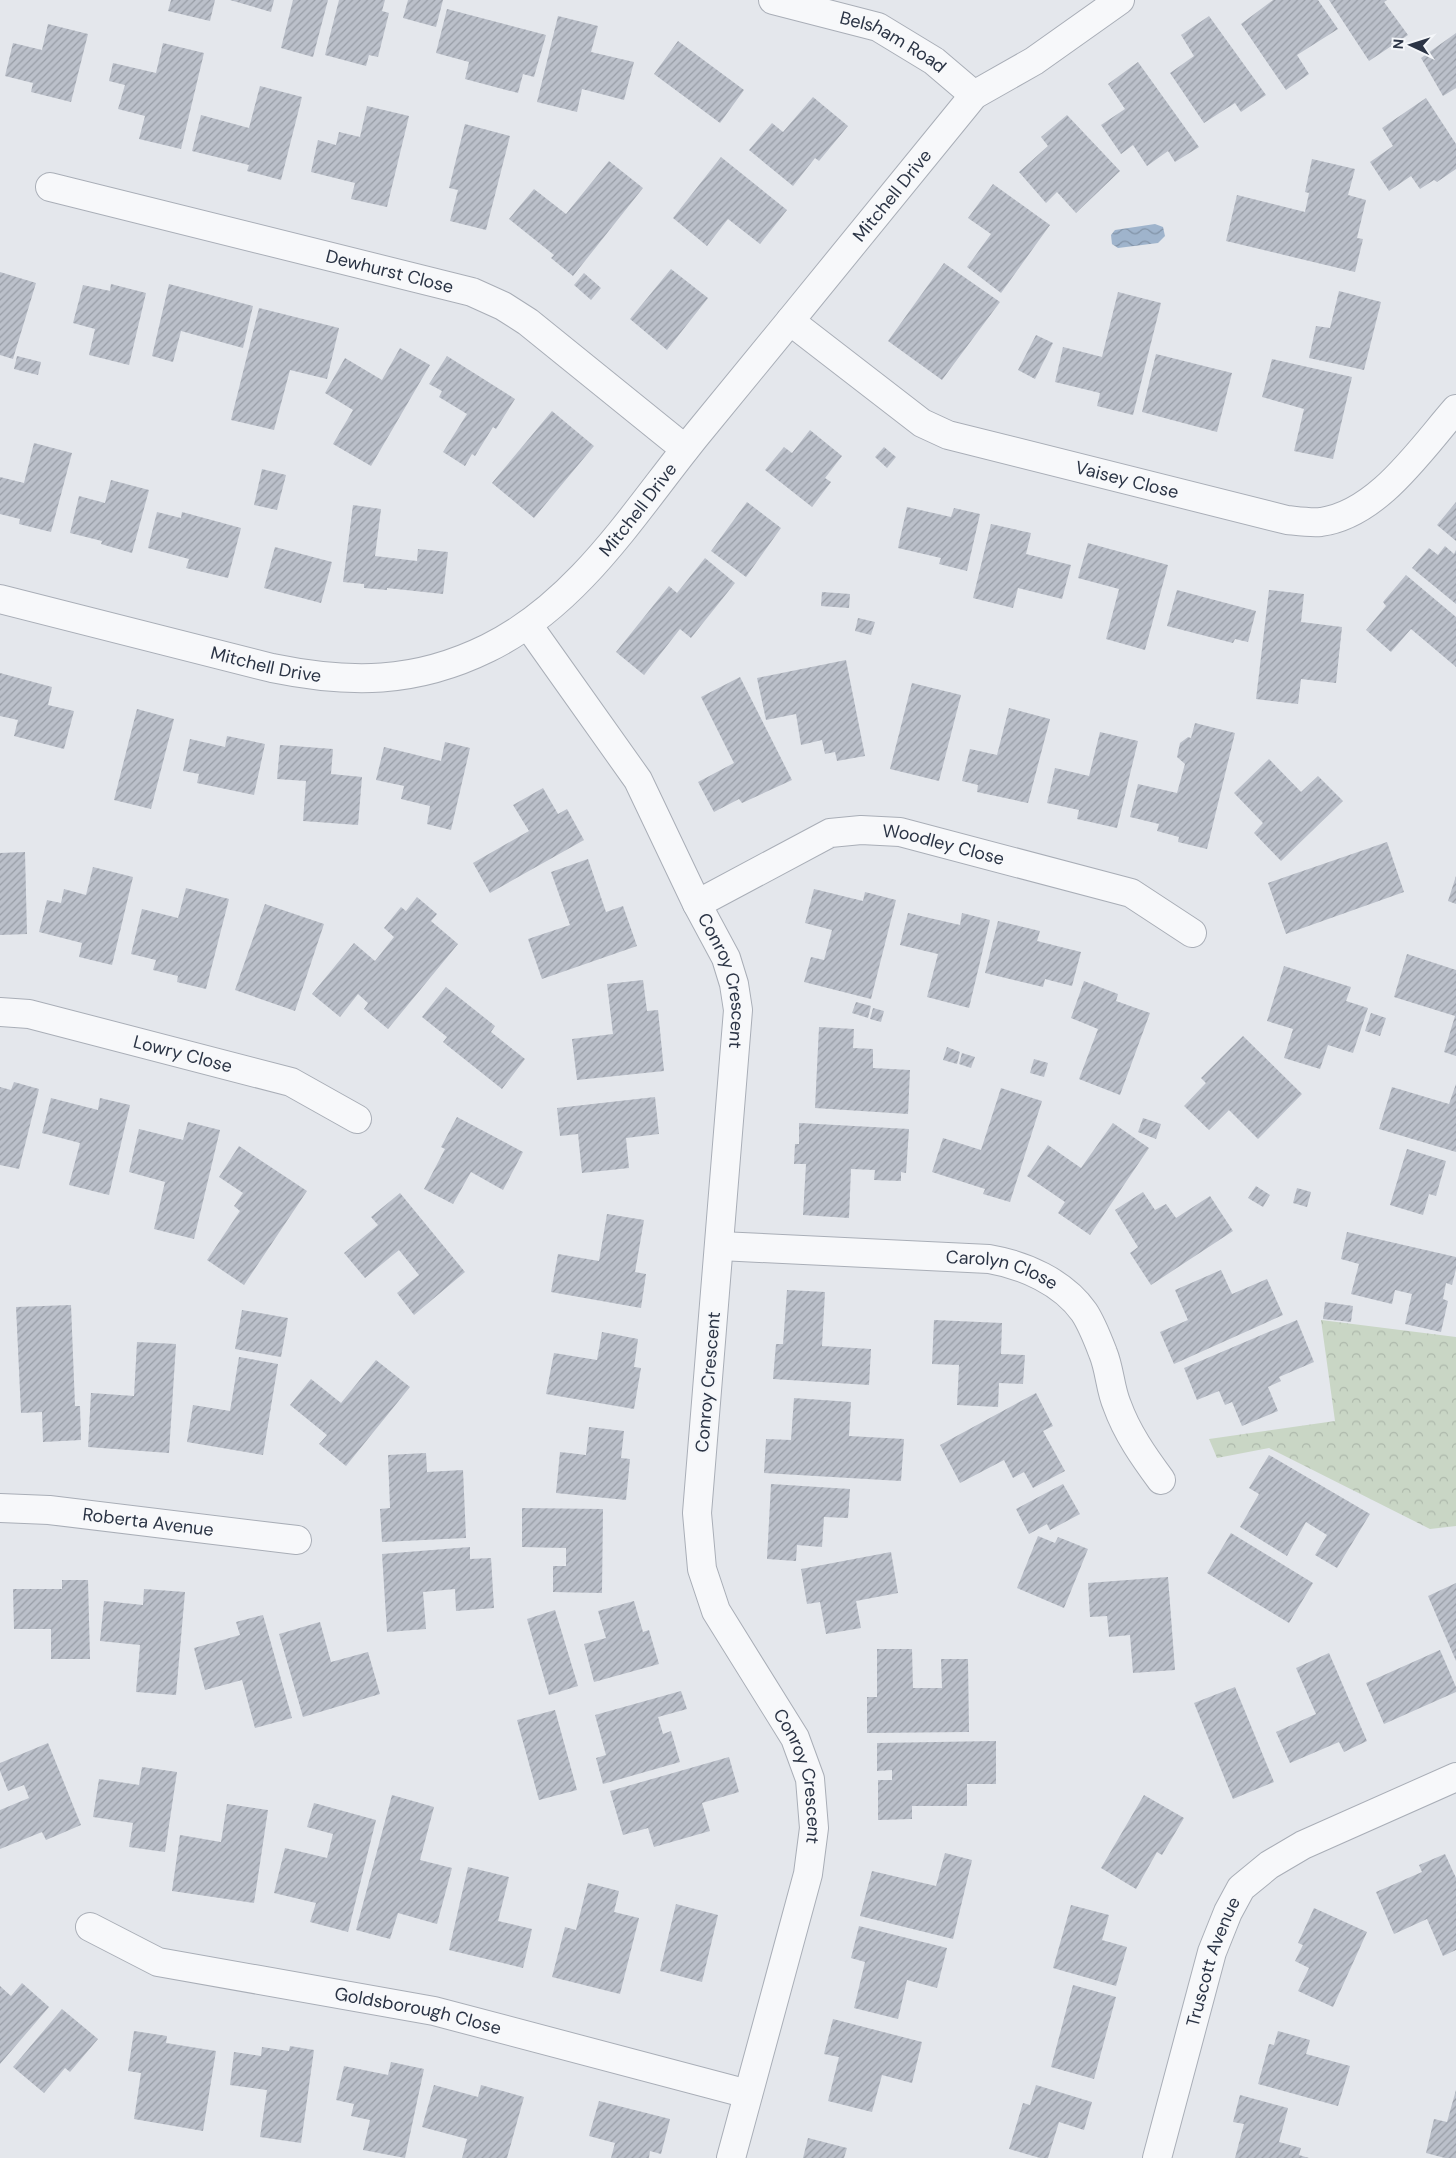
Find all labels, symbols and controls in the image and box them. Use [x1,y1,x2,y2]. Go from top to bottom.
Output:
street label: Belsham Road [837,6,951,78]
north arrow [1386,20,1436,70]
text: N [1389,38,1407,50]
street label: Mitchell Drive [847,144,937,247]
street label: Dewhurst Close [323,244,456,299]
street label: Vaisey Close [1073,455,1181,504]
street label: Mitchell Drive [594,458,682,562]
street label: Mitchell Drive [208,641,323,688]
street label: Woodley Close [882,819,1007,871]
street label: Conroy Crescent [692,909,750,1049]
street label: Lowry Close [131,1030,235,1078]
street label: Carolyn Close [945,1245,1063,1295]
street label: Conroy Crescent [690,1311,726,1453]
street label: Roberta Avenue [81,1502,215,1542]
street label: Conroy Crescent [768,1704,826,1845]
street label: Truscott Avenue [1181,1893,1246,2030]
street label: Goldsborough Close [333,1982,504,2040]

